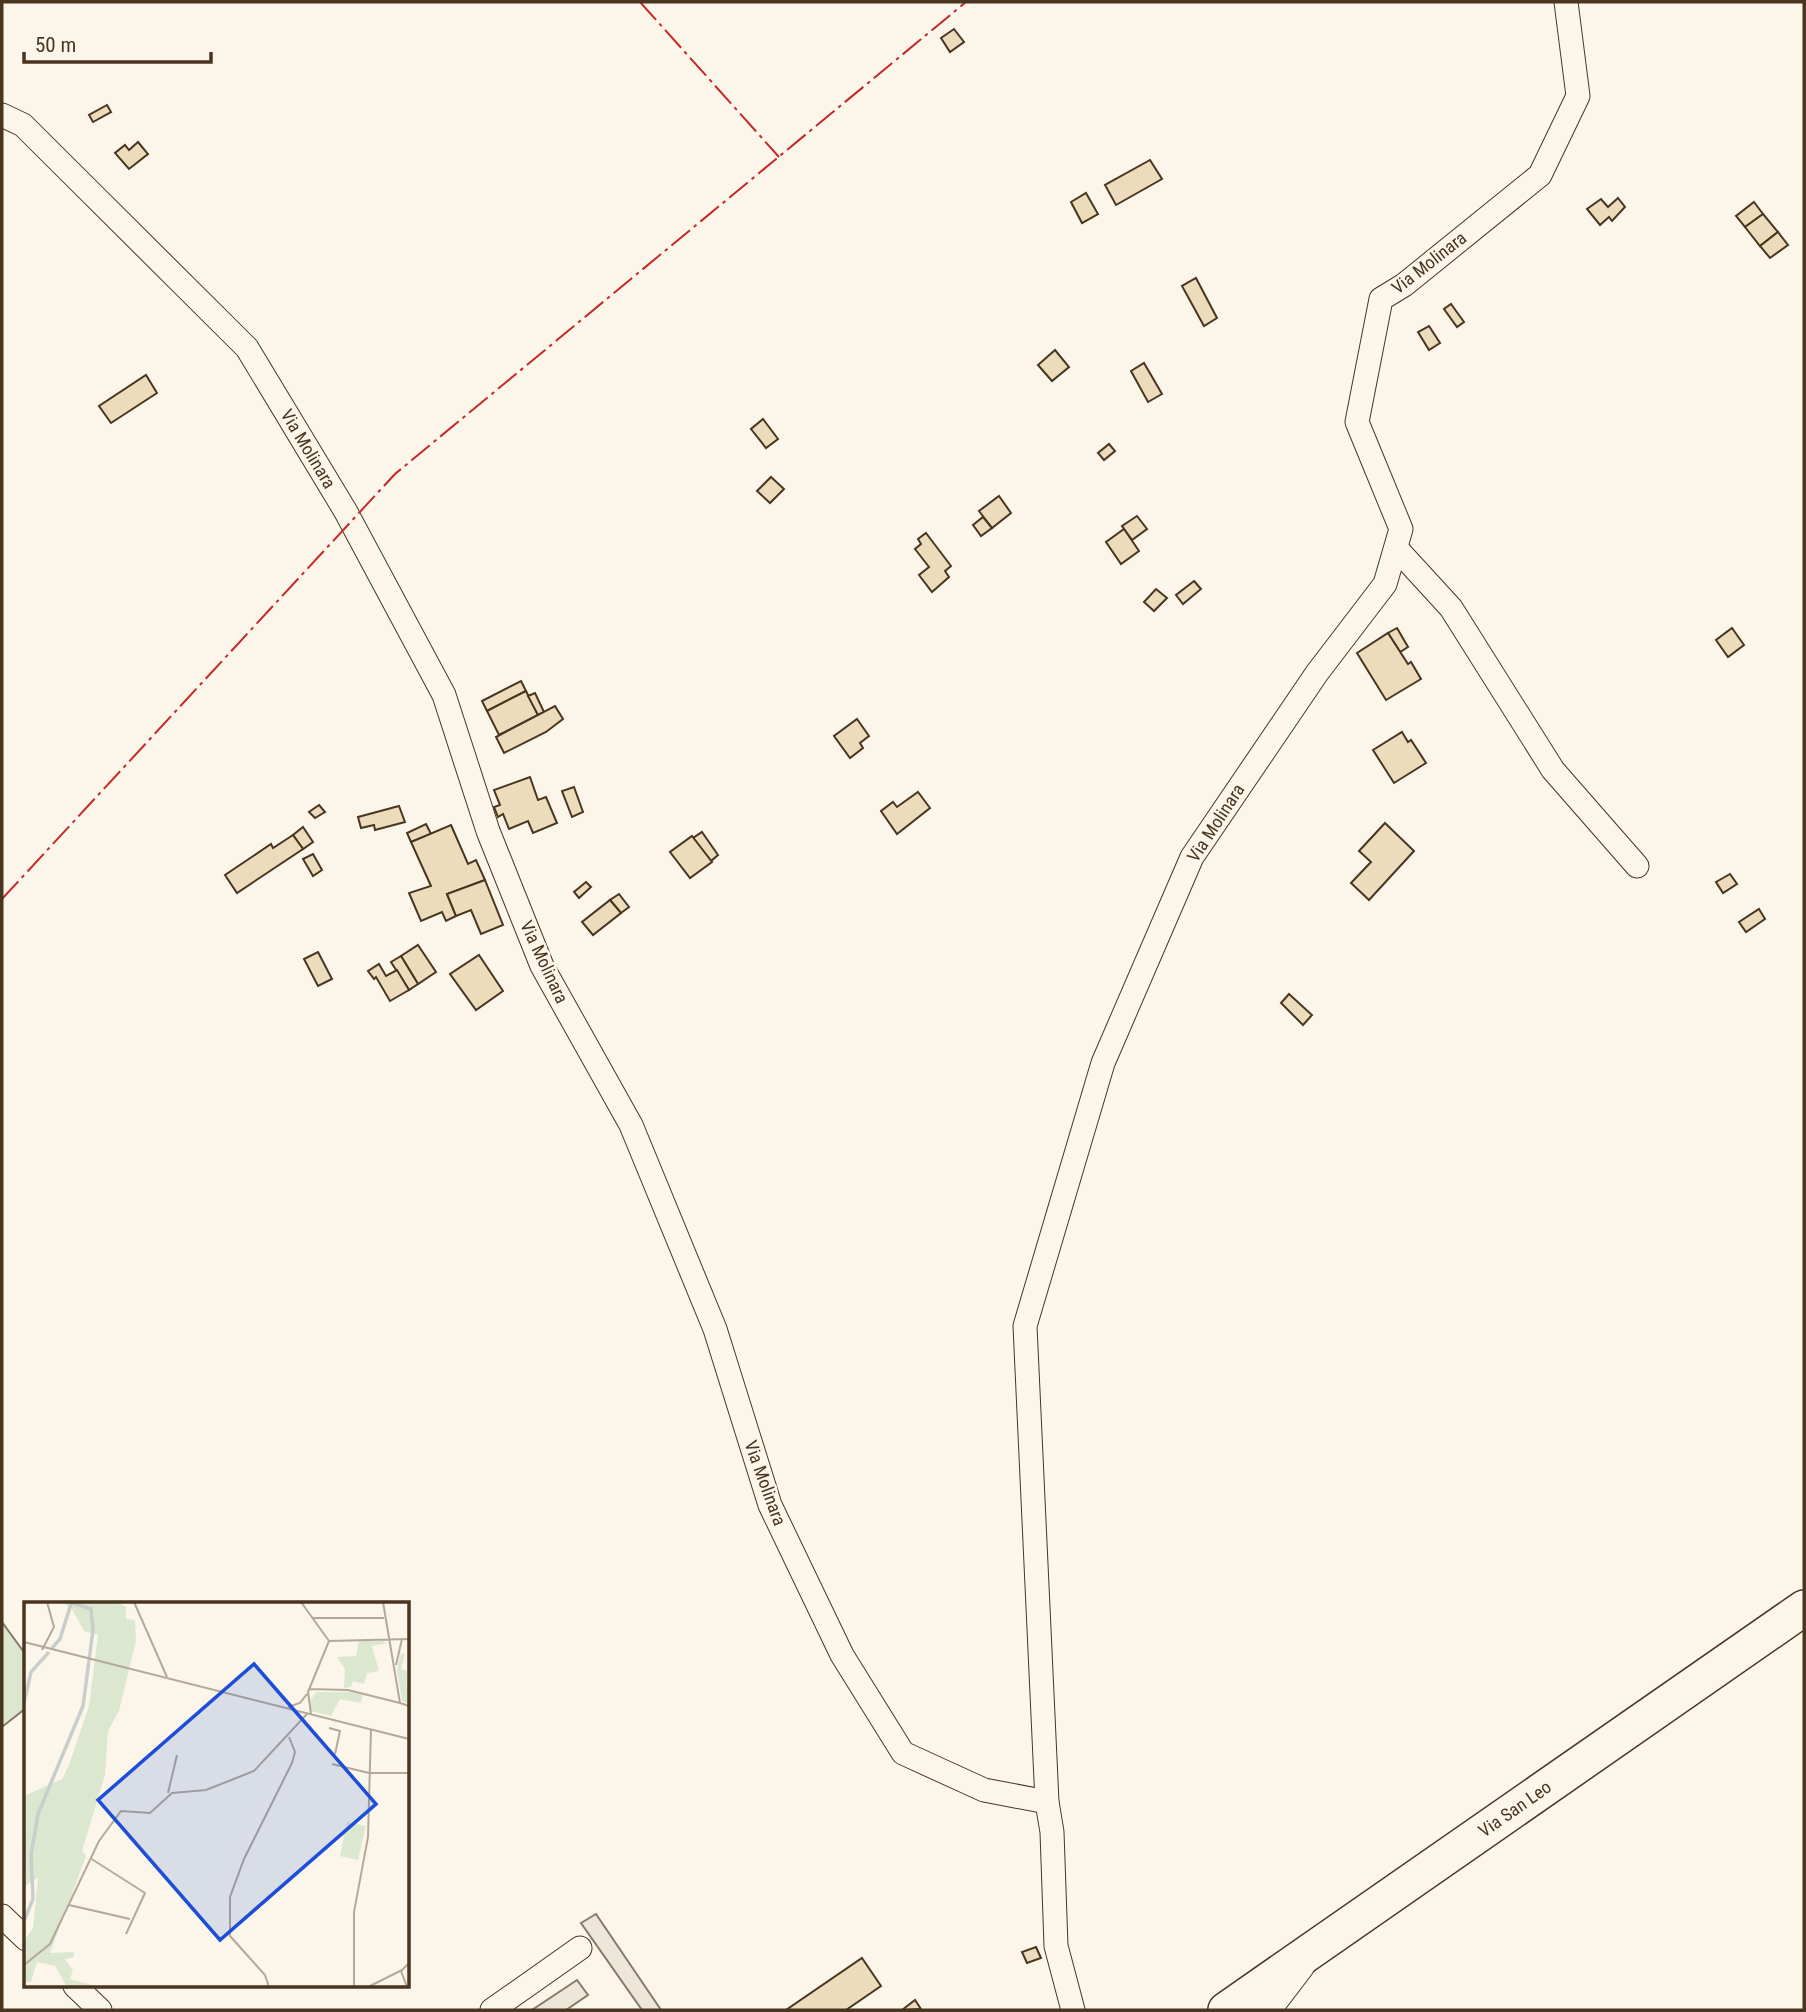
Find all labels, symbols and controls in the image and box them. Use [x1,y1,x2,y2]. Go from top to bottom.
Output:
scale bar [24,21,212,65]
text: 50 m [35,33,76,57]
street label: Via Molinara [1387,227,1470,298]
street label: Via Molinara [277,405,340,492]
street label: Via Molinara [1183,780,1249,866]
street label: Via Molinara [516,917,573,1007]
street label: Via Molinara [740,1437,791,1528]
inset map [24,1602,410,1988]
street label: Via San Leo [1474,1776,1555,1841]

